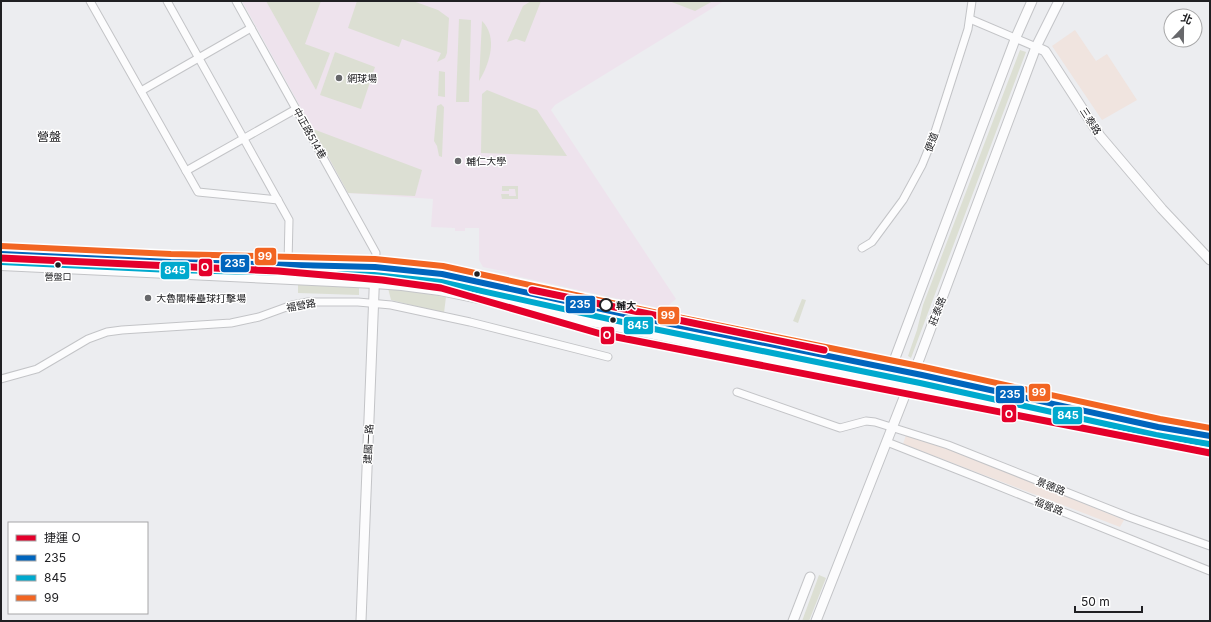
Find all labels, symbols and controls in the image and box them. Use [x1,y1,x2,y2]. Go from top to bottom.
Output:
north arrow [1163,8,1203,48]
text: 北 [1179,10,1194,27]
place label: 網球場 [347,72,377,84]
marker: 網球場 [334,73,344,83]
street label: 中正路514巷 [291,105,329,161]
street label: 三泰路 [1078,105,1104,137]
district label: 營盤 [37,129,61,144]
street label: 便道 [922,131,940,153]
place label: 輔仁大學 [466,155,506,167]
marker: 輔仁大學 [453,156,463,166]
line badge: 99 [254,247,277,266]
text: 99 [258,249,272,263]
line badge: 235 [220,254,250,273]
text: 235 [224,256,246,270]
line badge: O [198,258,213,277]
marker: 營盤口 [53,260,63,270]
text: O [201,260,209,274]
line badge: 845 [160,261,190,280]
text: 845 [164,263,186,277]
unlabelled marker [472,269,482,279]
place label: 營盤口 [44,271,72,282]
place label: 大魯閣棒壘球打擊場 [156,292,246,304]
marker: 大魯閣棒壘球打擊場 [143,293,153,303]
line badge: 235 [565,295,596,314]
street label: 莊泰路 [926,295,948,327]
street label: 福營路 [285,296,317,314]
text: 235 [569,297,591,311]
marker: 輔大 [599,298,613,312]
place label: 輔大 [616,299,636,311]
line badge: 99 [657,306,680,325]
text: 99 [661,308,675,322]
unlabelled marker [608,315,618,325]
line badge: 845 [623,316,654,335]
text: 845 [627,318,649,332]
line badge: O [600,326,615,345]
text: O [603,328,611,342]
line badge: 99 [1028,383,1051,402]
line badge: 235 [995,385,1025,404]
text: 99 [1032,385,1046,399]
text: 235 [999,387,1021,401]
line badge: O [1001,404,1017,423]
line badge: 845 [1052,406,1083,425]
text: O [1005,407,1013,421]
text: 845 [1057,408,1079,422]
street label: 建國一路 [361,424,375,464]
street label: 景德路 [1035,475,1067,497]
street label: 福營路 [1033,495,1065,517]
legend [8,522,148,614]
text: 捷運 O [44,530,81,545]
text: 235 [44,550,66,565]
text: 845 [44,570,66,585]
scale bar [1075,588,1142,614]
text: 99 [44,590,59,605]
text: 50 m [1081,594,1110,609]

